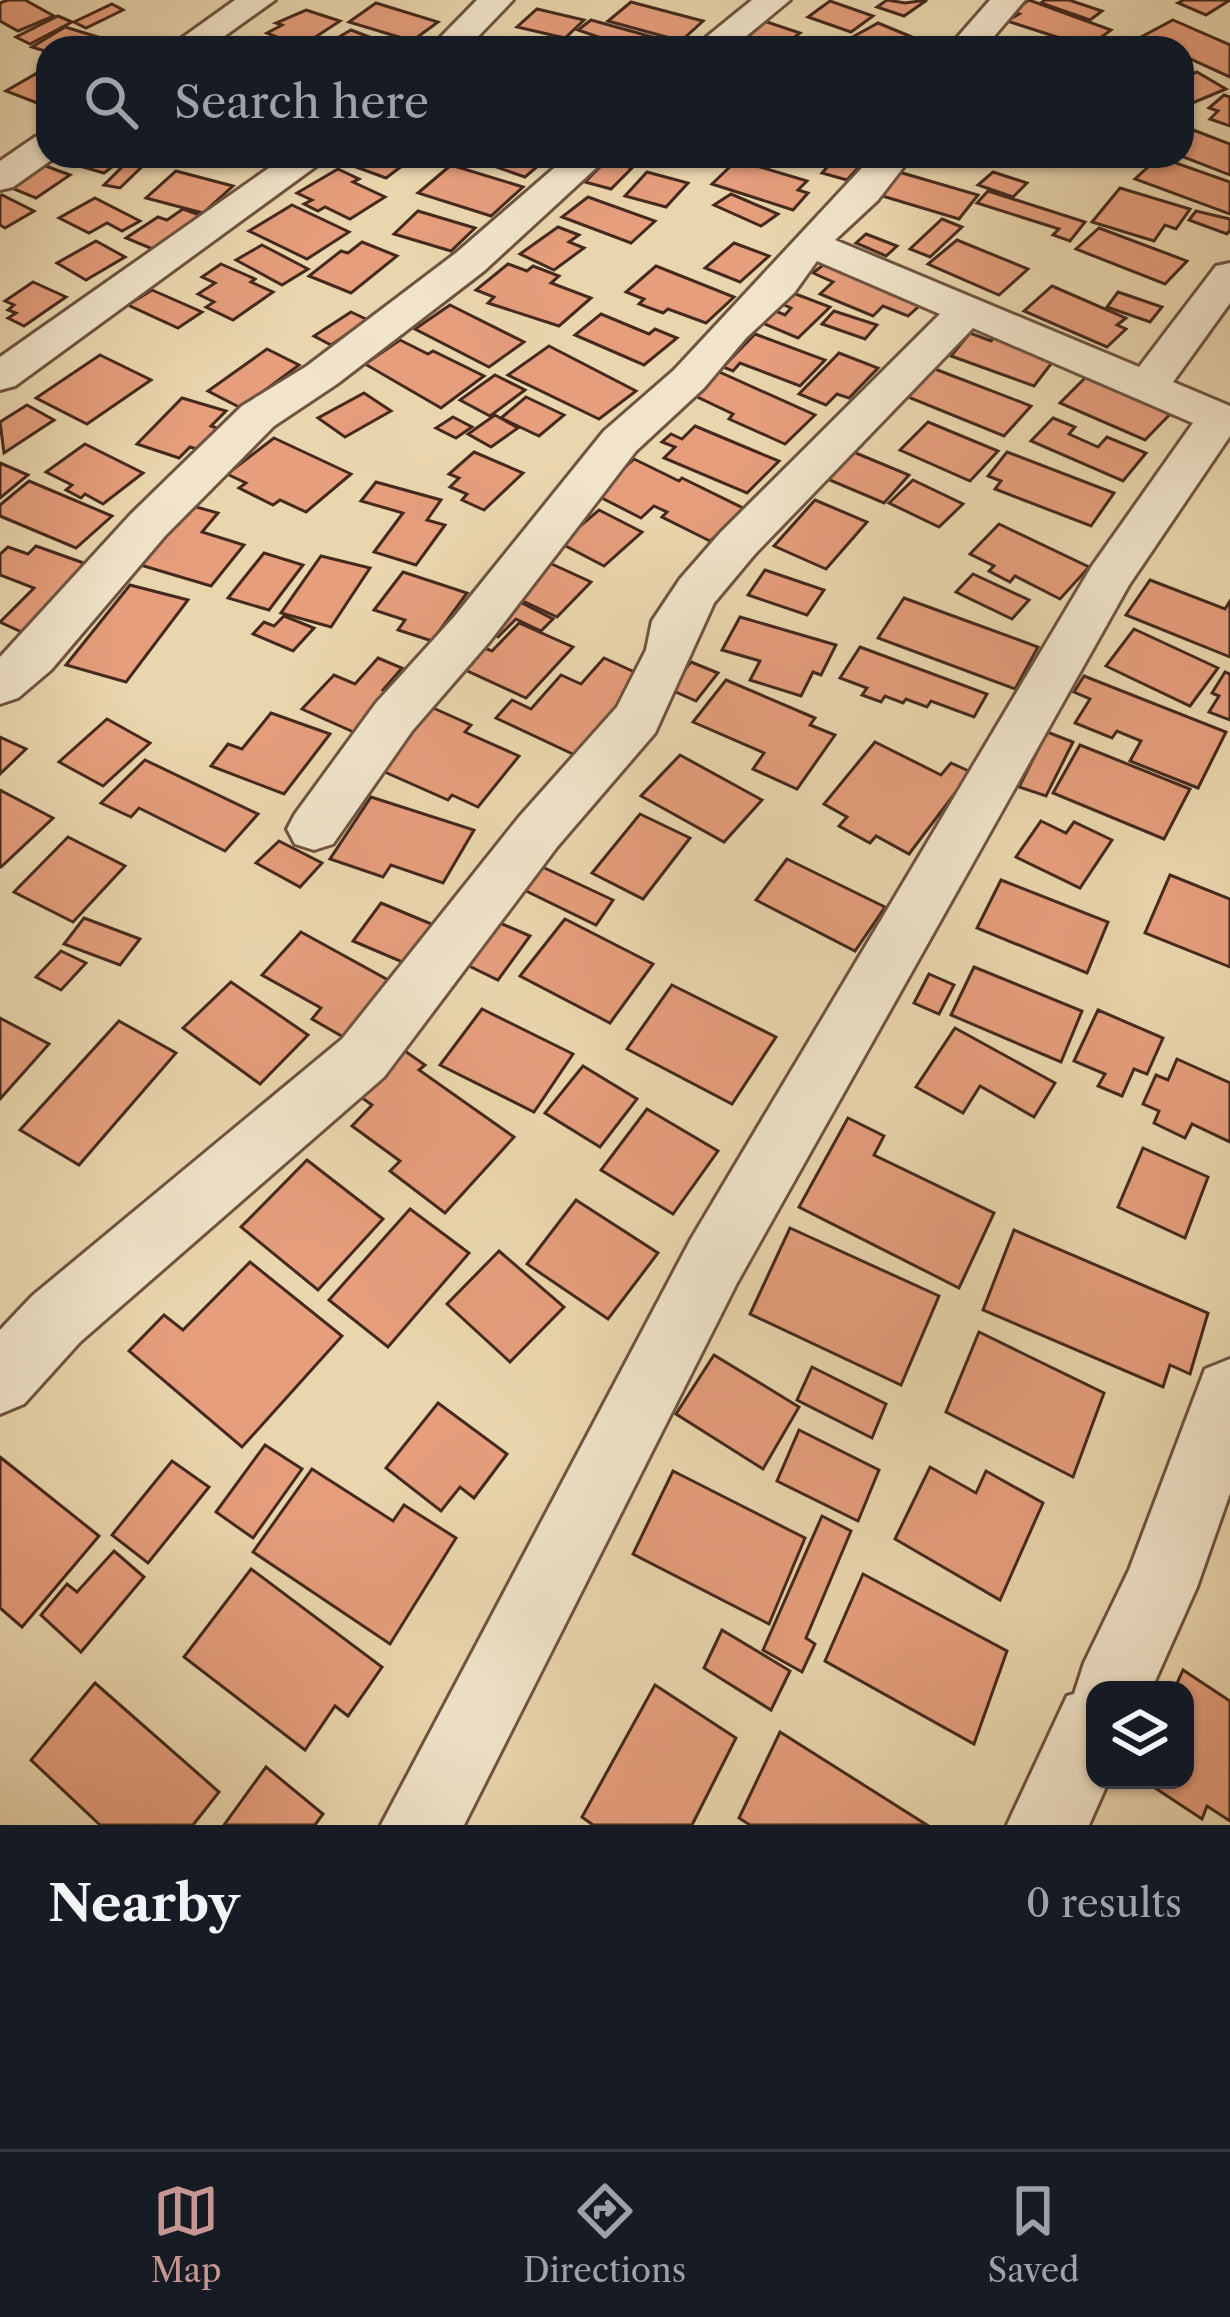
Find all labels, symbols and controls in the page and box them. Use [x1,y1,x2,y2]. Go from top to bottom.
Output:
search box [36,36,1194,168]
icon: search [78,69,144,135]
text: Search here [174,74,429,130]
map controls [1086,1681,1194,1789]
button: layers [1086,1681,1194,1789]
text: Nearby [48,1872,240,1934]
text: 0 results [1026,1879,1182,1927]
tab: Map [151,2178,222,2291]
tab: Directions [523,2178,686,2291]
tab: Saved [988,2178,1079,2291]

